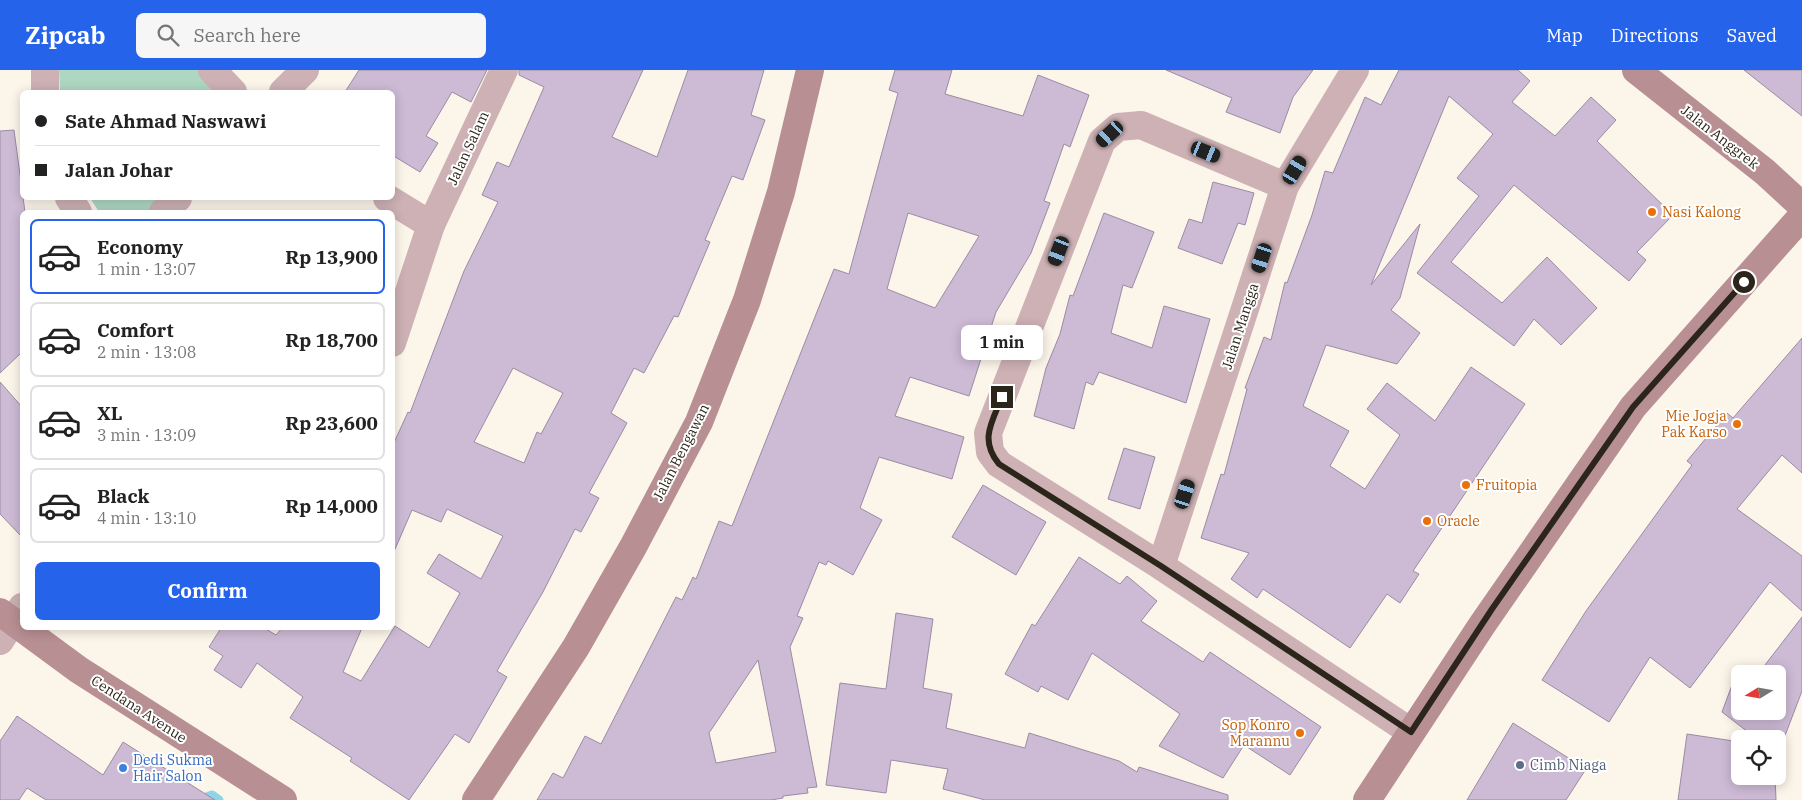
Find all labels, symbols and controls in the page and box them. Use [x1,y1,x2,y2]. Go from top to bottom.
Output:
search box [136,13,486,58]
text: Zipcab [25,19,106,51]
icon: search [154,21,182,49]
text: Search here [194,23,301,47]
text: Map [1546,24,1583,47]
text: Directions [1611,24,1699,47]
text: Saved [1727,24,1777,47]
street label: Jalan Anggrek [1678,101,1763,173]
street label: Jalan Salam [443,108,493,188]
text: Sate Ahmad Naswawi [65,109,266,133]
car [1093,118,1126,150]
car [1189,139,1222,165]
car [1280,153,1309,187]
text: Jalan Johar [65,158,173,182]
place label: Nasi Kalong [1662,203,1741,221]
marker: Nasi Kalong [1646,206,1658,218]
icon: car [37,234,82,279]
car [1046,234,1071,268]
text: Economy [97,235,183,259]
car [1250,241,1273,275]
text: Rp 13,900 [285,245,378,269]
text: 1 min · 13:07 [97,259,196,279]
route start [1733,271,1755,293]
street label: Jalan Mangga [1218,280,1263,371]
icon: car [37,317,82,362]
text: Comfort [97,318,174,342]
callout: 1 min [961,325,1043,360]
text: Rp 18,700 [285,328,378,352]
text: 1 min [980,332,1024,352]
text: 2 min · 13:08 [97,342,196,362]
route end [991,386,1013,408]
icon: car [37,400,82,445]
text: XL [97,401,123,425]
street label: Jalan Bengawan [649,401,713,503]
place label: Mie Jogja Pak Karso [1661,407,1727,441]
text: Rp 23,600 [285,411,378,435]
marker: Mie Jogja Pak Karso [1731,418,1743,430]
text: 3 min · 13:09 [97,425,196,445]
place label: Fruitopia [1476,476,1538,494]
car [1173,477,1196,511]
marker: Fruitopia [1460,479,1472,491]
icon: car [37,483,82,528]
text: Black [97,484,149,508]
text: Rp 14,000 [285,494,378,518]
text: 4 min · 13:10 [97,508,196,528]
place label: Oracle [1437,512,1480,530]
marker: Oracle [1421,515,1433,527]
button: Confirm [35,562,380,620]
north arrow [1731,665,1786,720]
map controls [1731,665,1786,785]
street label: Cendana Avenue [88,671,190,747]
place label: Sop Konro Marannu [1222,716,1290,750]
marker: Sop Konro Marannu [1294,727,1306,739]
button: locate [1731,730,1786,785]
place label: Dedi Sukma Hair Salon [133,751,213,785]
place label: Cimb Niaga [1530,756,1607,774]
marker: Cimb Niaga [1514,759,1526,771]
marker: Dedi Sukma Hair Salon [117,762,129,774]

